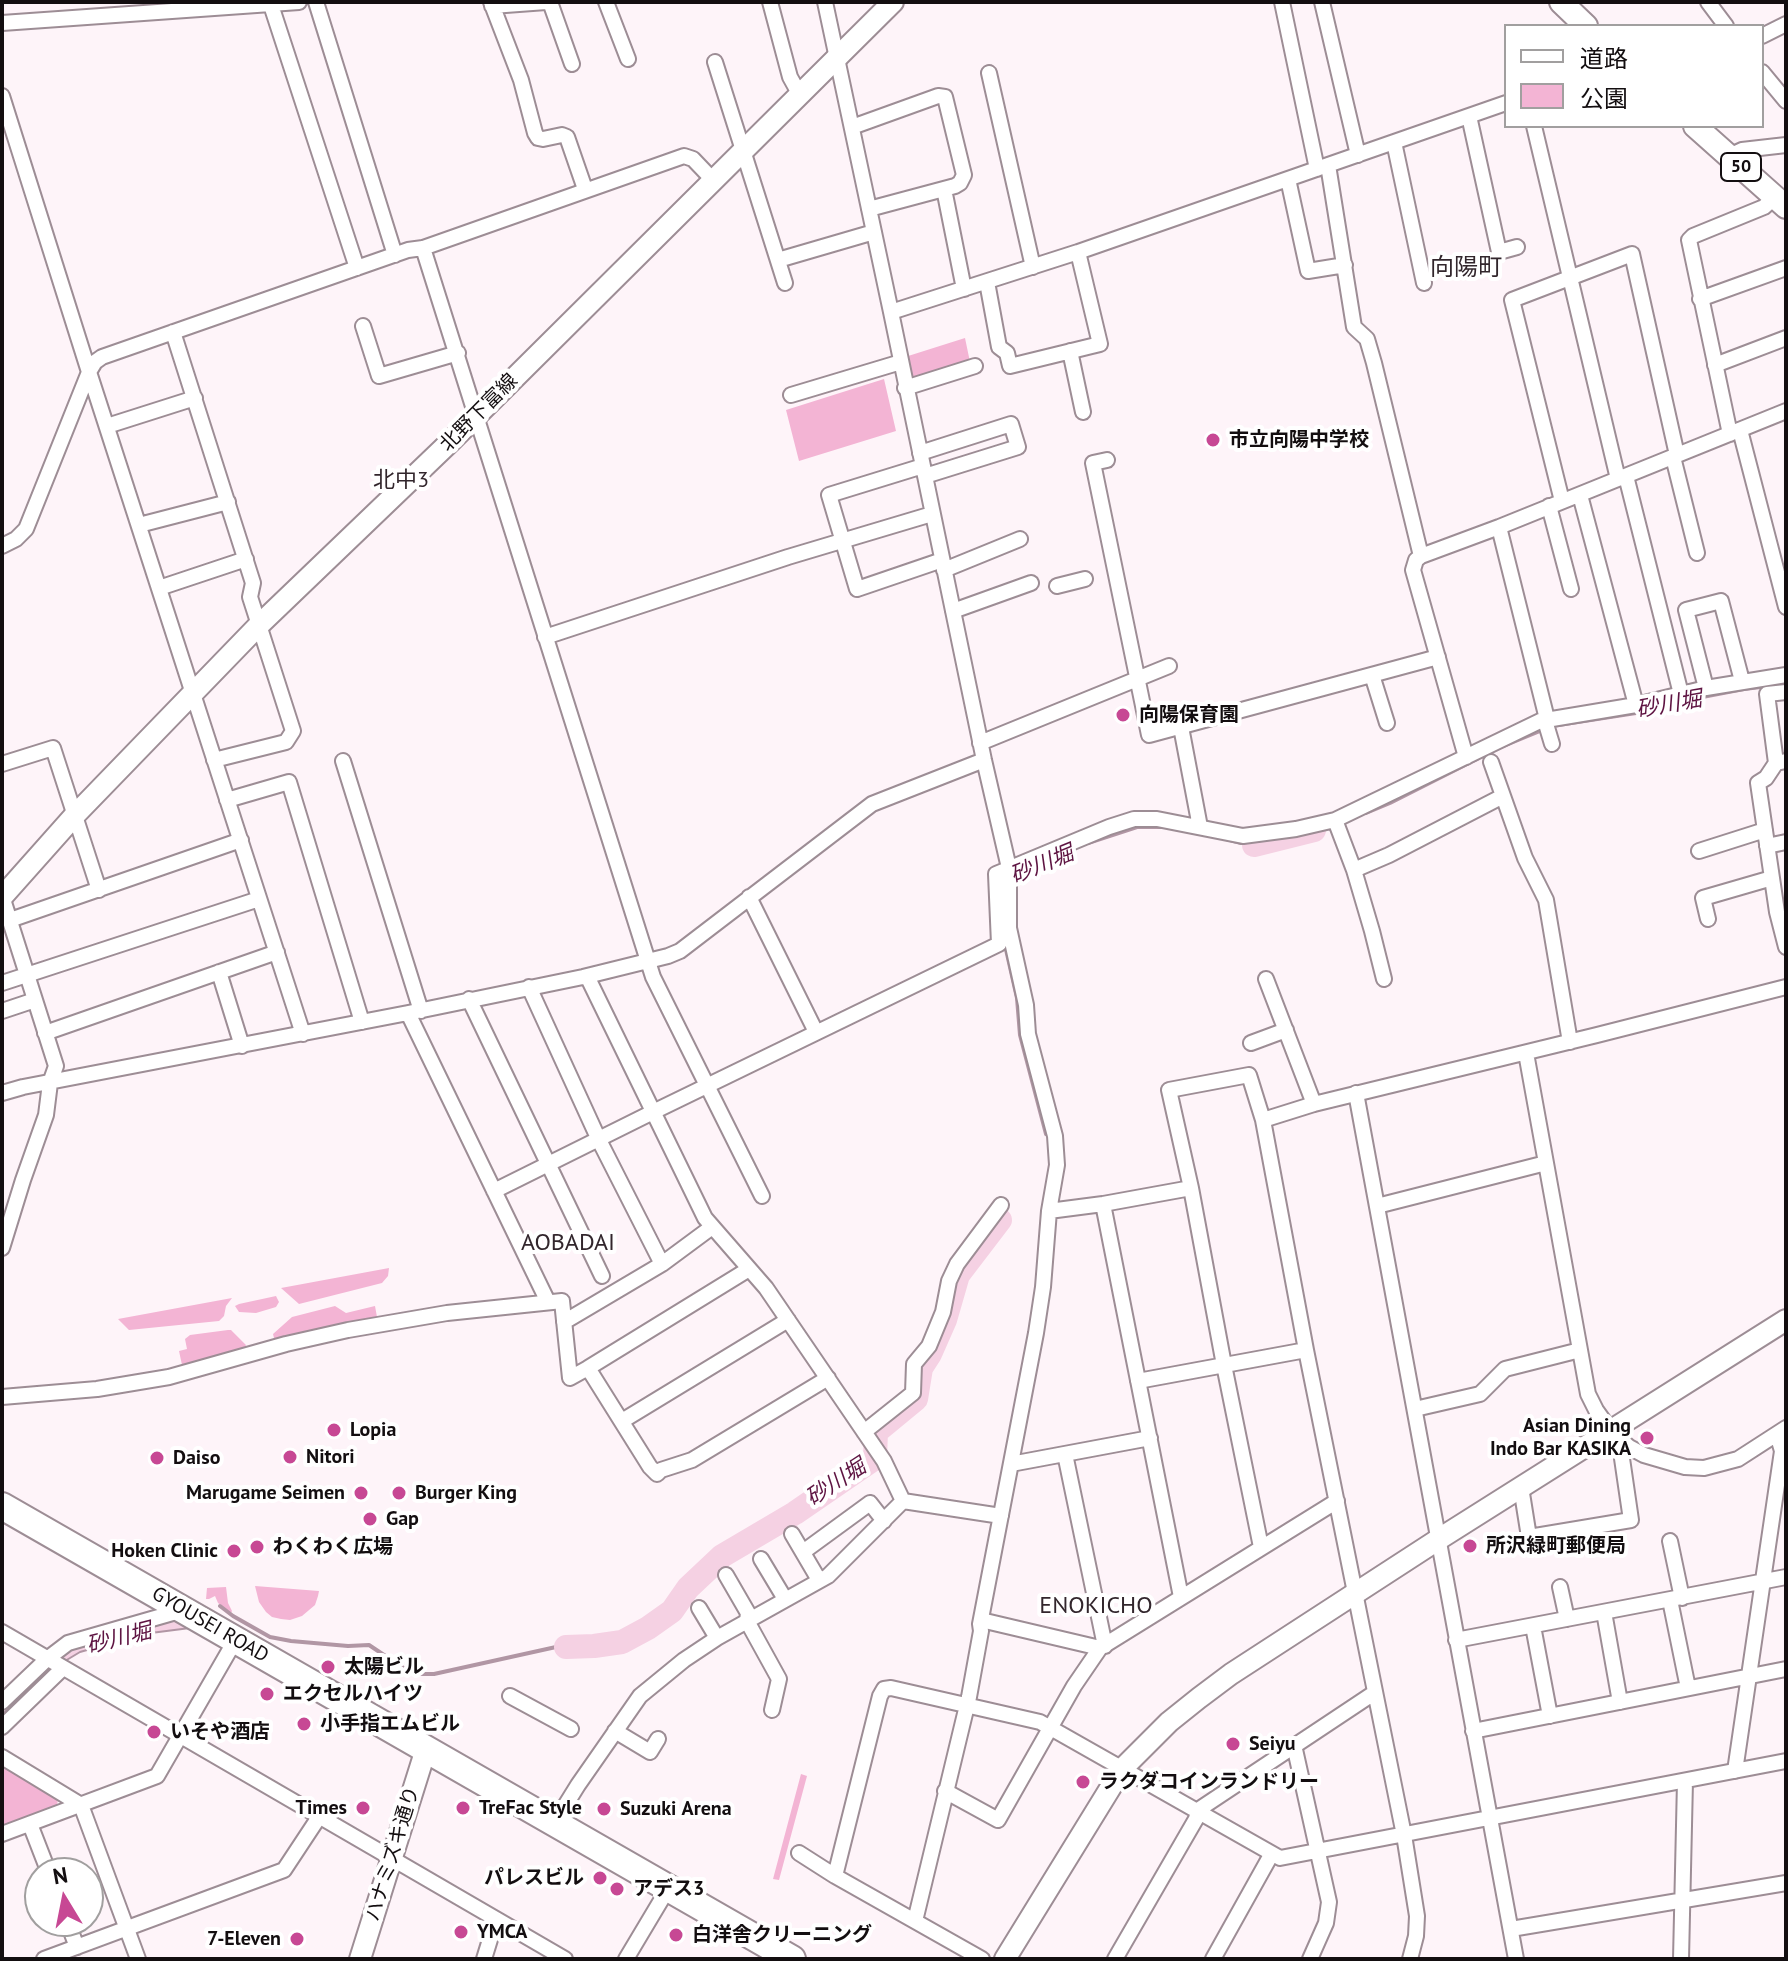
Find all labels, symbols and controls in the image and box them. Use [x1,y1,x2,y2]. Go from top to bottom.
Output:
legend [1504,24,1764,128]
text: 道路 [1580,43,1628,74]
text: 公園 [1580,83,1628,114]
road number: 50 [1721,153,1761,181]
district label: 向陽町 [1430,254,1502,282]
street label: 北野下富線 [435,369,523,457]
place label: 市立向陽中学校 [1229,428,1369,452]
marker: 市立向陽中学校 [1204,431,1222,449]
district label: 北中3 [373,468,429,494]
water label: 砂川堀 [1634,686,1704,724]
place label: 向陽保育園 [1139,703,1239,727]
marker: 向陽保育園 [1114,706,1132,724]
water label: 砂川堀 [1006,840,1078,890]
district label: AOBADAI [514,1229,622,1257]
place label: Asian Dining Indo Bar KASIKA [1490,1414,1631,1461]
place label: Lopia [350,1418,396,1442]
marker: Lopia [325,1421,343,1439]
marker: Asian Dining Indo Bar KASIKA [1638,1429,1656,1447]
place label: Nitori [306,1445,355,1469]
place label: Daiso [173,1446,220,1470]
marker: Nitori [281,1448,299,1466]
marker: Daiso [148,1449,166,1467]
water label: 砂川堀 [801,1454,871,1512]
place label: Marugame Seimen [186,1481,345,1505]
place label: Burger King [415,1481,517,1505]
marker: Marugame Seimen [352,1484,370,1502]
marker: Burger King [390,1484,408,1502]
place label: Gap [386,1507,419,1531]
marker: Gap [361,1510,379,1528]
place label: 所沢緑町郵便局 [1486,1534,1626,1558]
place label: わくわく広場 [273,1535,393,1559]
marker: 所沢緑町郵便局 [1461,1537,1479,1555]
marker: わくわく広場 [248,1538,266,1556]
place label: Hoken Clinic [111,1539,218,1563]
marker: Hoken Clinic [225,1542,243,1560]
street label: GYOUSEI ROAD [147,1582,273,1668]
district label: ENOKICHO [1031,1592,1161,1620]
water label: 砂川堀 [84,1618,154,1660]
place label: 太陽ビル [344,1655,424,1679]
marker: 太陽ビル [319,1658,337,1676]
place label: エクセルハイツ [283,1682,423,1706]
marker: エクセルハイツ [258,1685,276,1703]
place label: 小手指エムビル [320,1712,460,1736]
marker: 小手指エムビル [295,1715,313,1733]
place label: いそや酒店 [170,1720,270,1744]
marker: いそや酒店 [145,1723,163,1741]
place label: Seiyu [1249,1732,1295,1756]
marker: Seiyu [1224,1735,1242,1753]
place label: ラクダコインランドリー [1099,1770,1319,1794]
marker: ラクダコインランドリー [1074,1773,1092,1791]
street label: ハナミズキ通り [361,1784,425,1924]
place label: Times [296,1796,347,1820]
place label: TreFac Style [479,1796,582,1820]
place label: Suzuki Arena [620,1797,732,1821]
marker: Times [354,1799,372,1817]
marker: TreFac Style [454,1799,472,1817]
marker: Suzuki Arena [595,1800,613,1818]
north arrow [24,1857,104,1937]
text: N [51,1860,70,1890]
place label: パレスビル [484,1866,584,1890]
marker: パレスビル [591,1869,609,1887]
place label: アデス3 [633,1877,704,1901]
marker: アデス3 [608,1880,626,1898]
place label: YMCA [477,1920,527,1944]
marker: YMCA [452,1923,470,1941]
place label: 白洋舎クリーニング [692,1923,872,1947]
marker: 白洋舎クリーニング [667,1926,685,1944]
place label: 7-Eleven [207,1927,281,1951]
marker: 7-Eleven [288,1930,306,1948]

